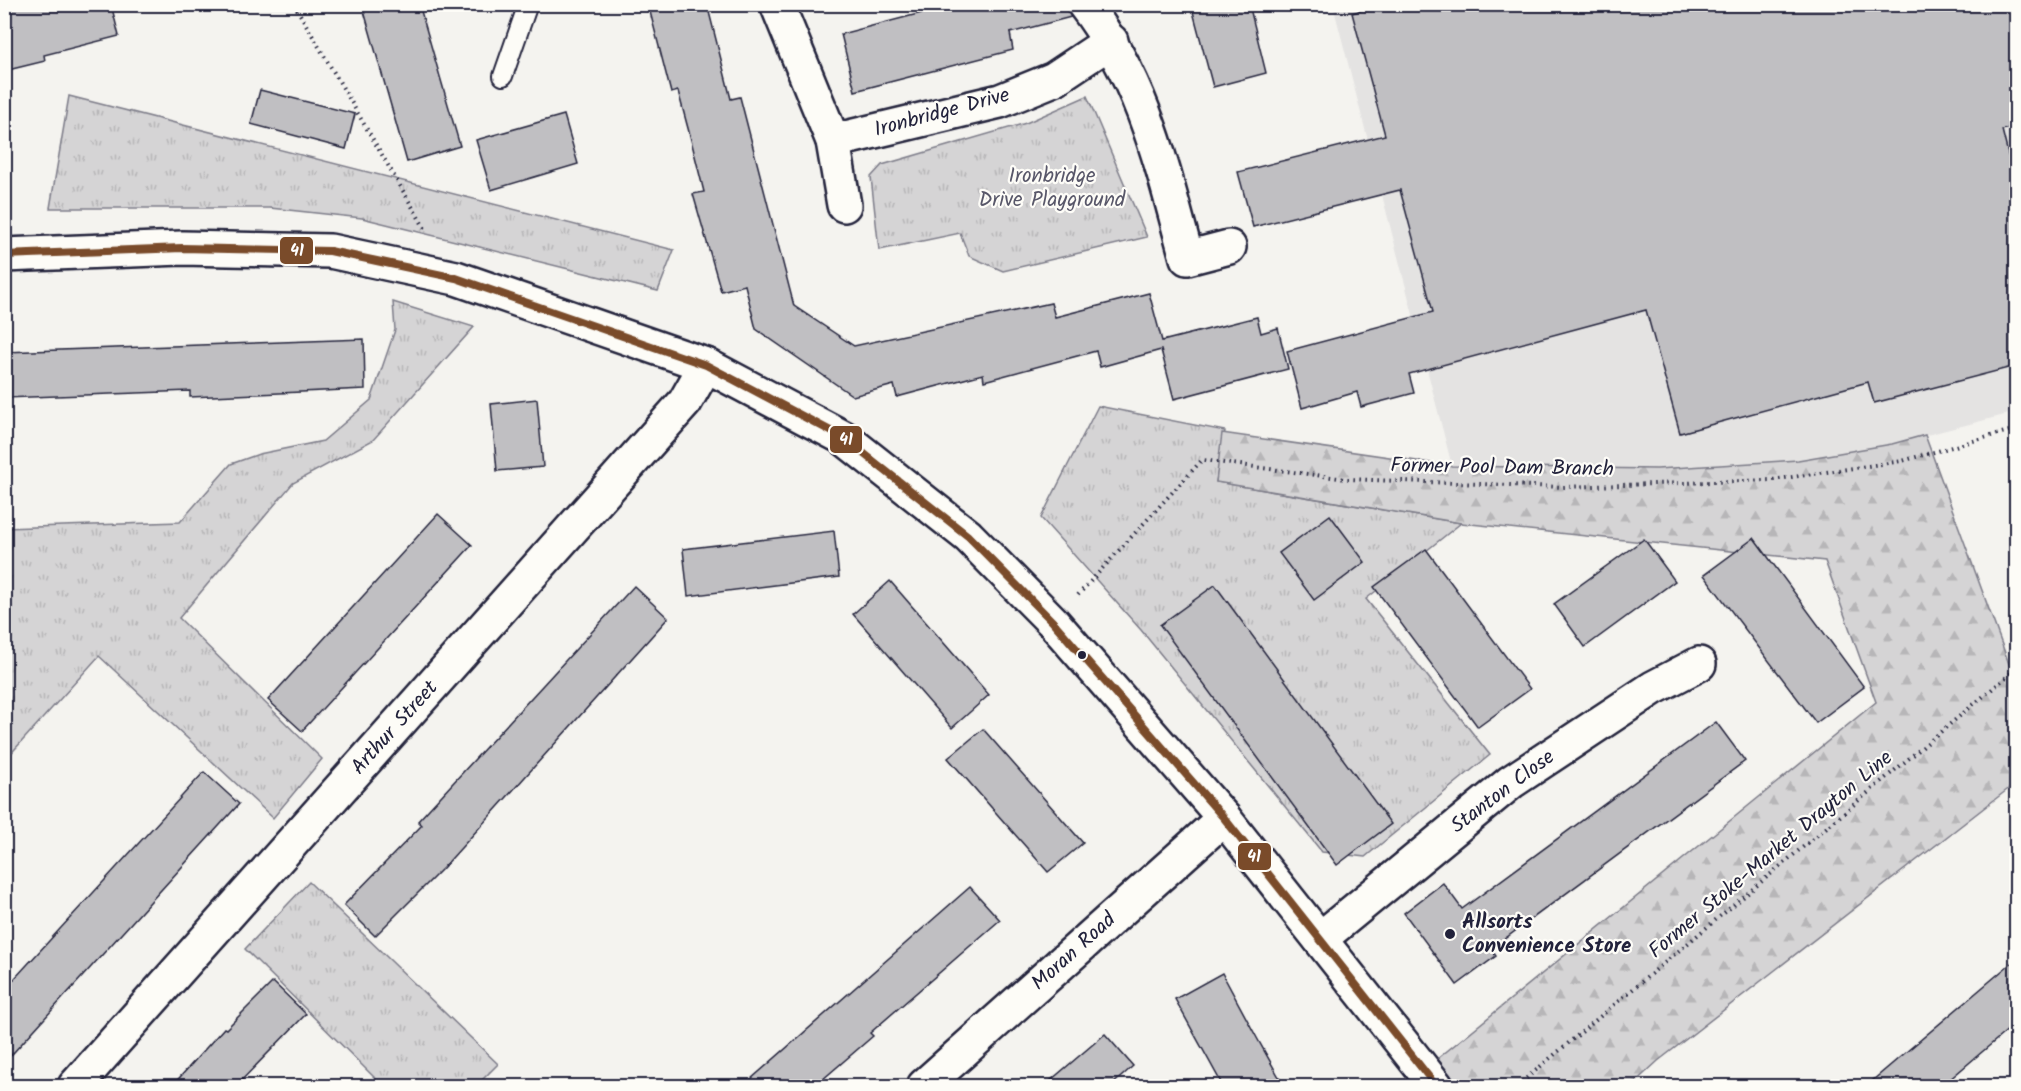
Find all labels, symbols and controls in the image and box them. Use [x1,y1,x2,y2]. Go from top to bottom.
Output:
street label: Ironbridge Drive [870,79,1014,147]
park label: Ironbridge Drive Playground [979,160,1126,217]
line badge: 41 [279,236,314,265]
text: 41 [290,239,304,264]
line badge: 41 [829,425,863,454]
text: 41 [839,428,853,453]
street label: Former Pool Dam Branch [1390,450,1614,486]
unlabelled marker [1076,649,1088,661]
street label: Arthur Street [343,673,447,783]
street label: Stanton Close [1444,741,1563,842]
street label: Former Stoke-Market Drayton Line [1641,742,1901,967]
line badge: 41 [1237,842,1272,871]
text: 41 [1247,845,1261,870]
street label: Moran Road [1024,904,1124,999]
place label: Allsorts Convenience Store [1462,906,1631,963]
marker: Allsorts Convenience Store [1443,927,1457,941]

